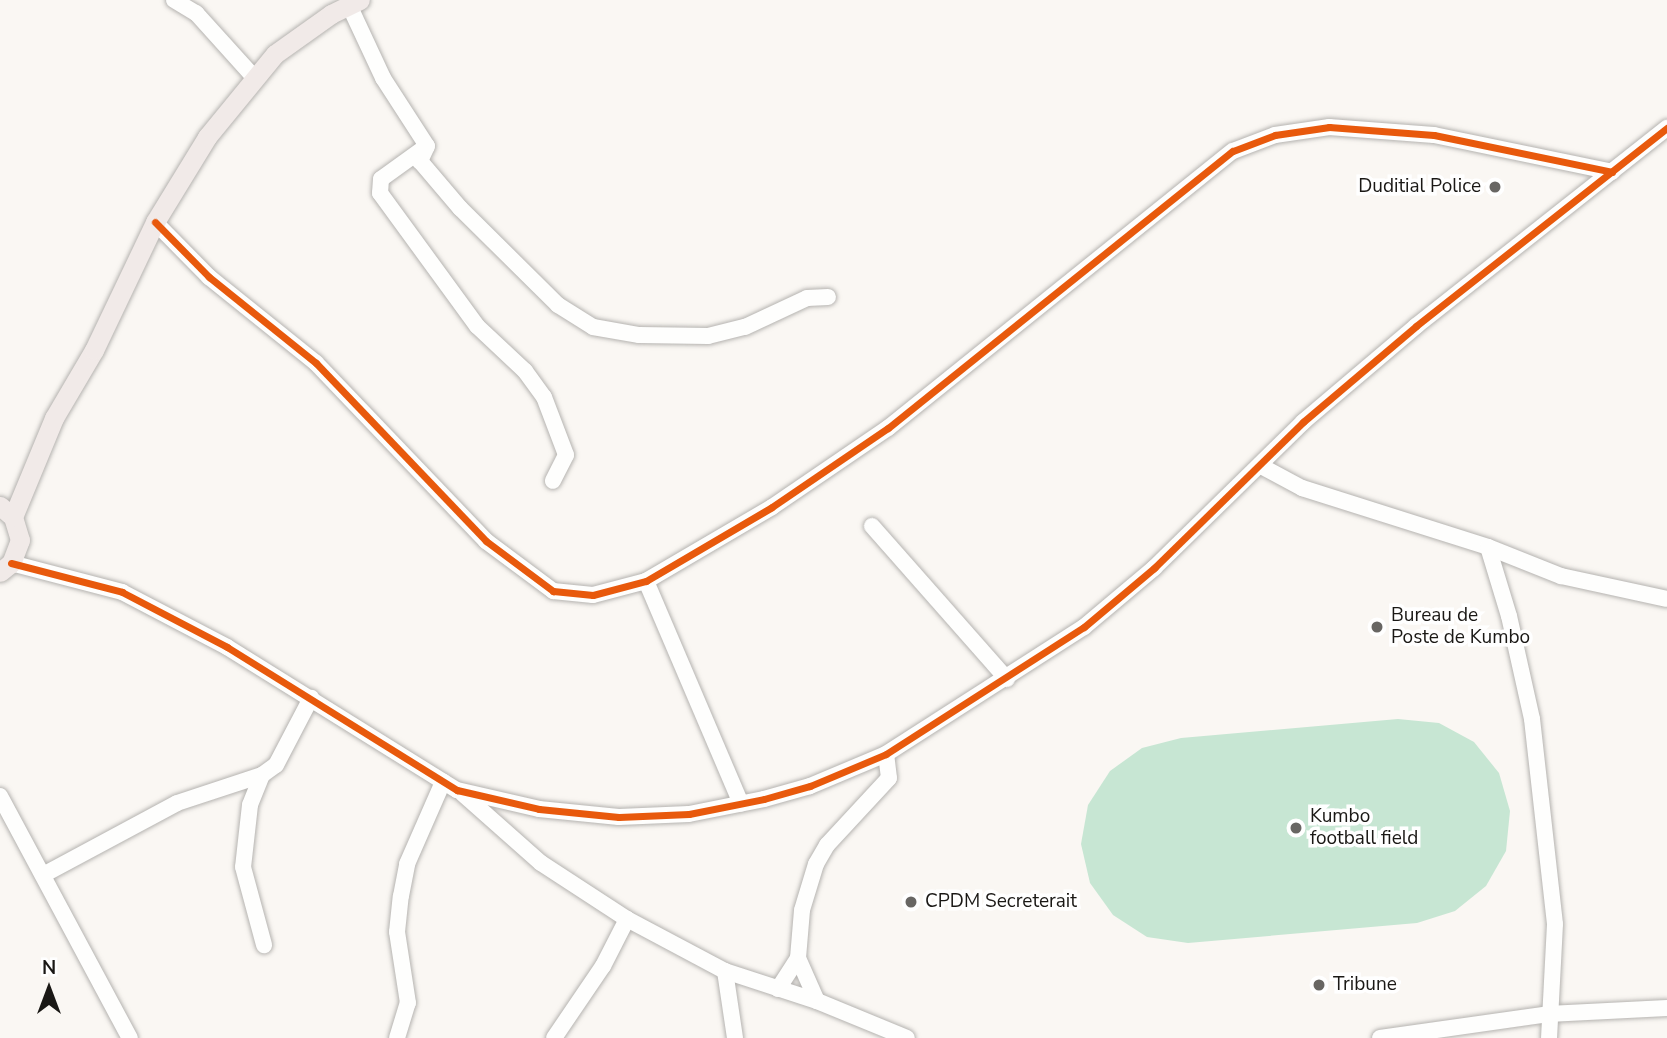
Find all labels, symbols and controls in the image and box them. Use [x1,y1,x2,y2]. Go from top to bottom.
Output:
place label: Duditial Police [1358,176,1481,198]
marker: Duditial Police [1487,179,1503,195]
place label: Bureau de Poste de Kumbo [1391,605,1530,649]
marker: Bureau de Poste de Kumbo [1369,619,1385,635]
place label: Kumbo football field [1310,806,1418,850]
marker: Kumbo football field [1288,820,1304,836]
place label: CPDM Secreterait [925,891,1077,913]
marker: CPDM Secreterait [903,894,919,910]
north arrow [14,954,84,1024]
text: N [42,955,56,981]
place label: Tribune [1333,974,1397,996]
marker: Tribune [1311,977,1327,993]

